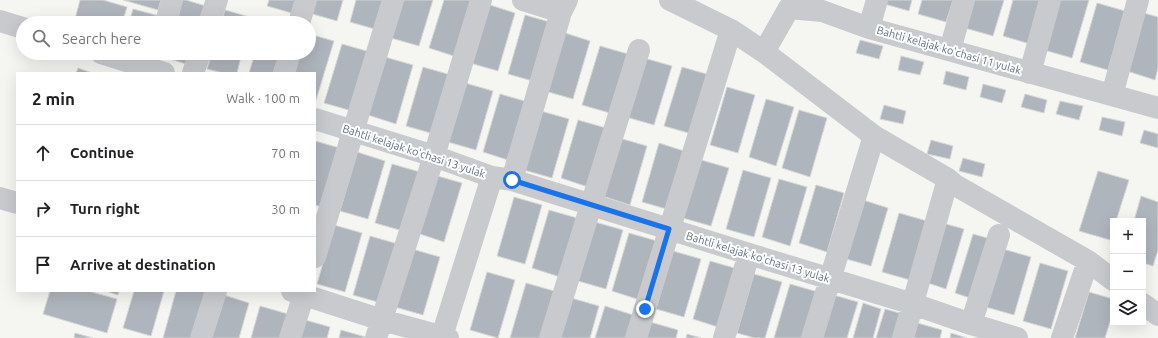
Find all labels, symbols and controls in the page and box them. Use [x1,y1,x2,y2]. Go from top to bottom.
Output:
search box [16,16,316,60]
street label: Bahtli kelajak ko'chasi 11 yulak [875,24,1023,76]
icon: search [30,27,52,49]
text: Search here [62,30,141,47]
text: 2 min [32,89,75,108]
text: Walk · 100 m [226,91,300,105]
street label: Bahtli kelajak ko'chasi 13 yulak [341,122,487,180]
icon: ahead [32,142,54,164]
text: Continue [70,144,134,161]
text: 70 m [271,146,300,160]
route start [503,171,521,189]
icon: right [32,198,54,220]
text: Turn right [70,200,140,217]
text: 30 m [271,202,300,216]
map controls [1110,218,1146,326]
button: + [1110,218,1146,254]
street label: Bahtli kelajak ko'chasi 13 yulak [685,229,832,285]
icon: arrive [32,254,54,276]
button: − [1110,254,1146,290]
text: Arrive at destination [70,256,216,273]
button: layers [1110,290,1146,326]
route end [636,300,654,318]

